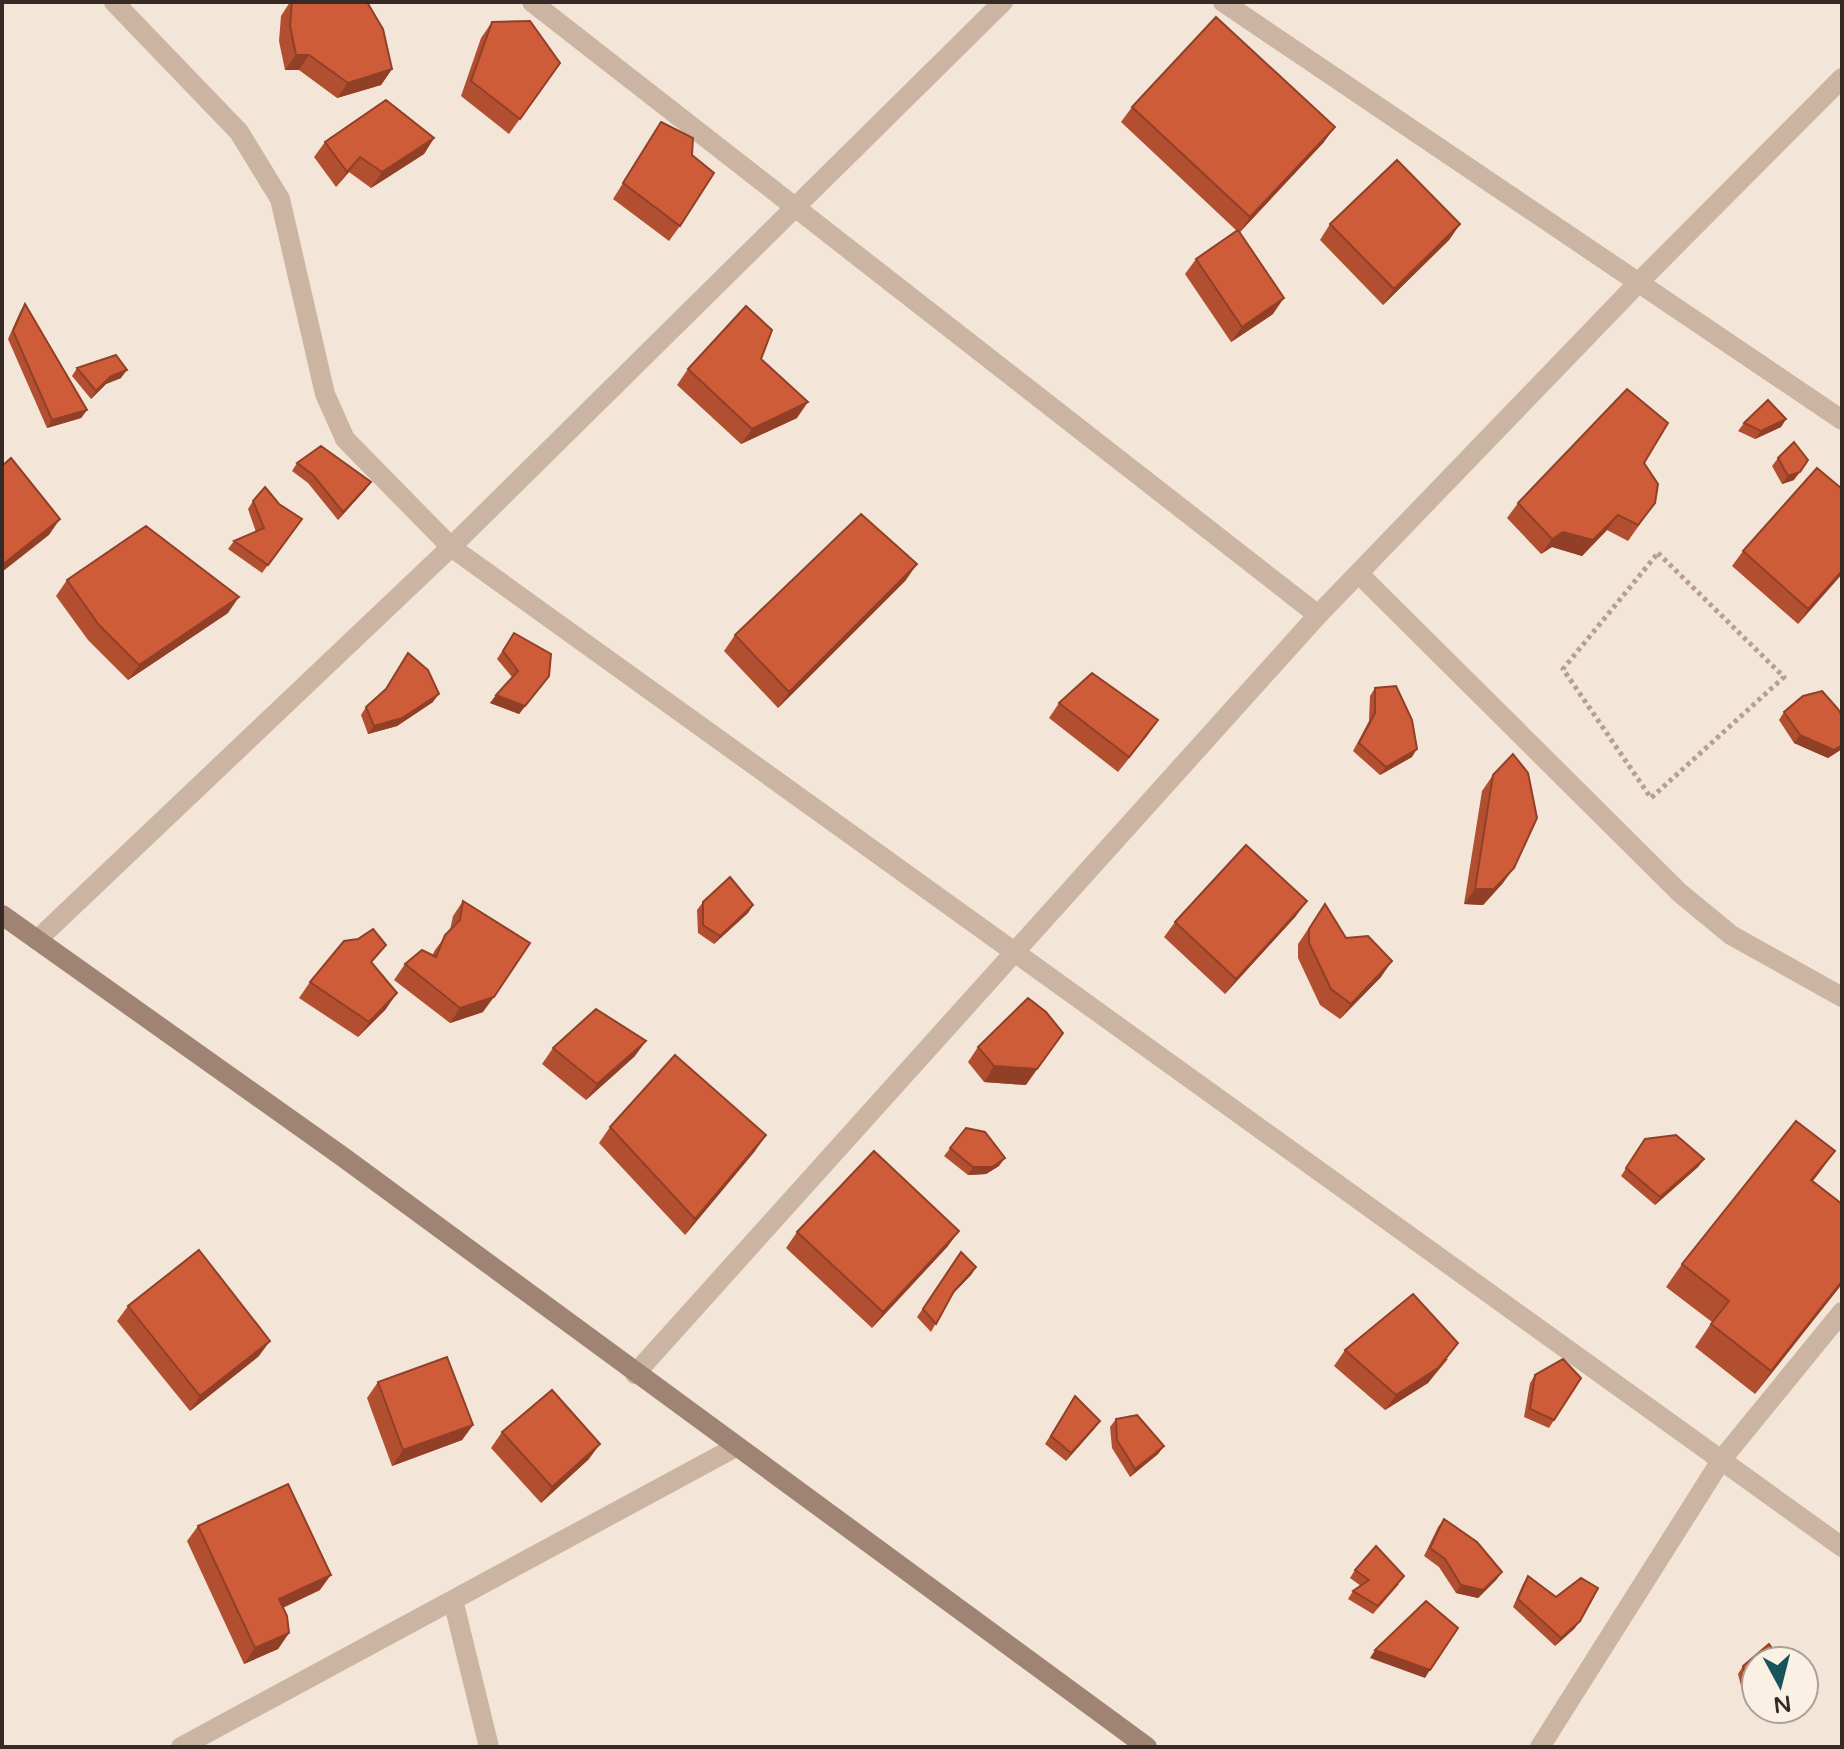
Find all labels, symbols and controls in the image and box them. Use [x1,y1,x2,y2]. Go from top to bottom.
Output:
north arrow [1740,1645,1820,1725]
text: N [1772,1690,1793,1718]

